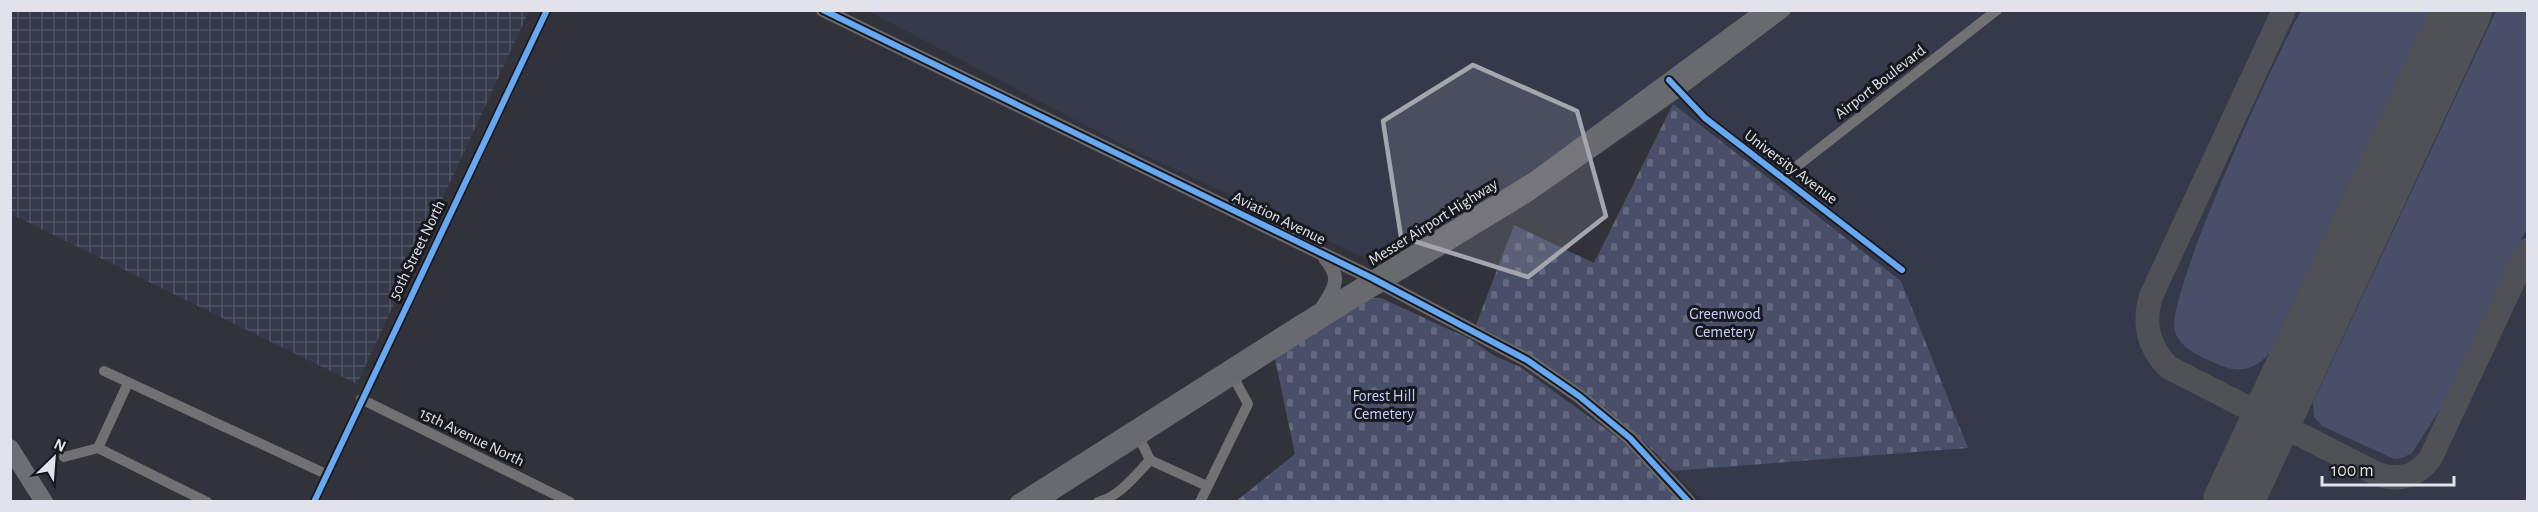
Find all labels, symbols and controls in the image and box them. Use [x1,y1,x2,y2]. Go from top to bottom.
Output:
street label: Airport Boulevard [1832,42,1928,122]
street label: University Avenue [1741,127,1841,208]
street label: Messer Airport Highway [1366,176,1501,269]
street label: Aviation Avenue [1230,189,1328,247]
street label: 50th Street North [386,198,448,302]
park label: Greenwood Cemetery [1689,306,1761,341]
park label: Forest Hill Cemetery [1353,388,1415,423]
street label: 15th Avenue North [417,405,527,469]
north arrow [24,428,84,488]
text: N [51,436,68,455]
scale bar [2322,449,2454,487]
text: 100 m [2331,462,2374,480]

